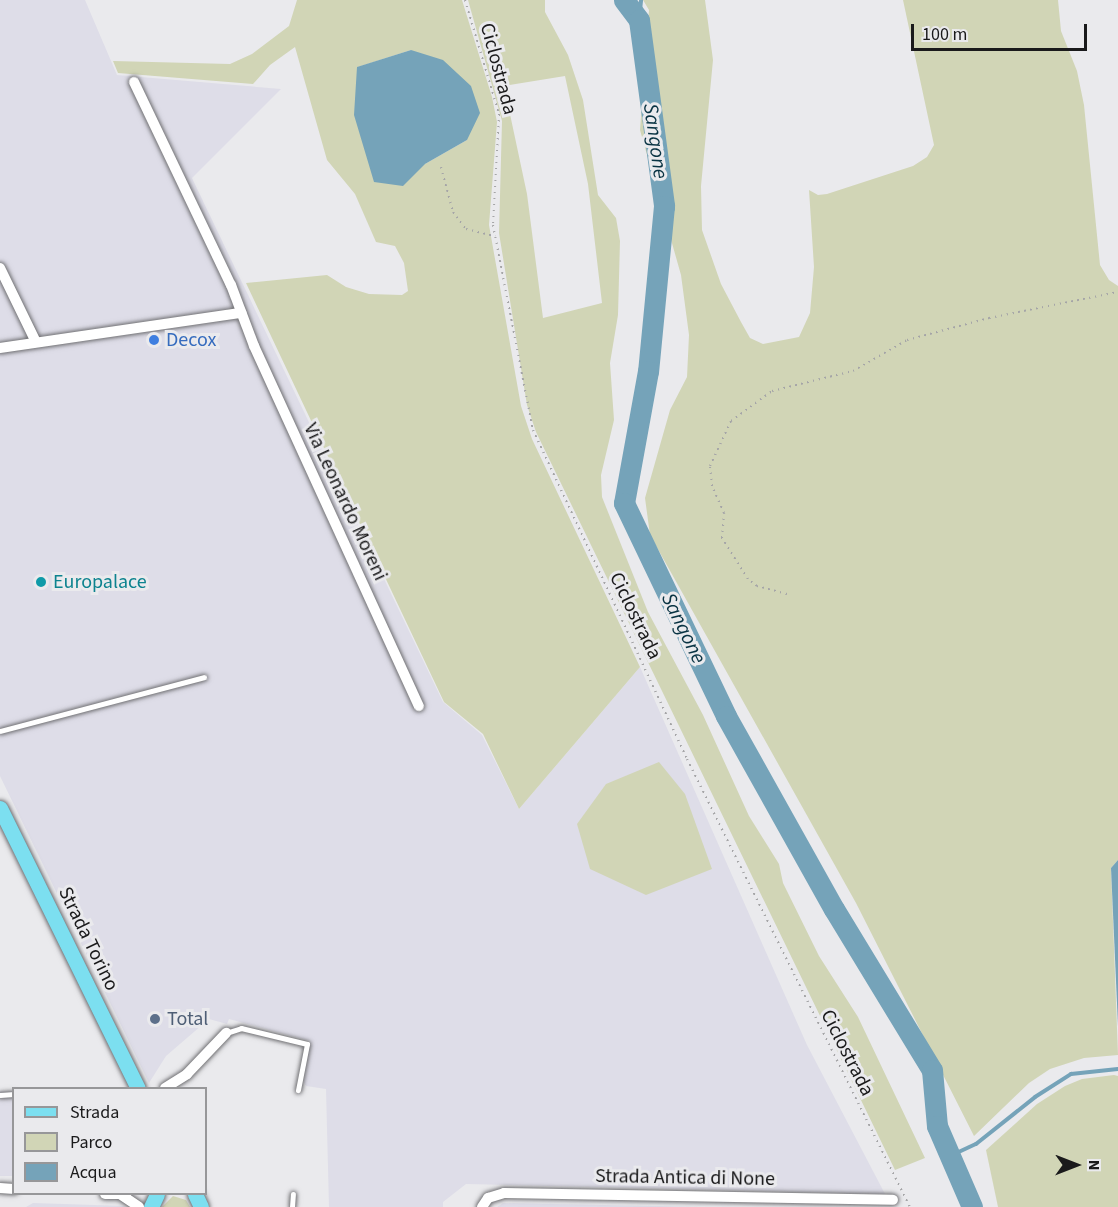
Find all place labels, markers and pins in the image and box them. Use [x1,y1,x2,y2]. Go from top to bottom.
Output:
place label: Decox [166,328,216,352]
marker: Decox [147,333,161,347]
place label: Europalace [53,570,147,594]
marker: Europalace [34,575,48,589]
place label: Total [167,1007,208,1031]
marker: Total [148,1012,162,1026]

